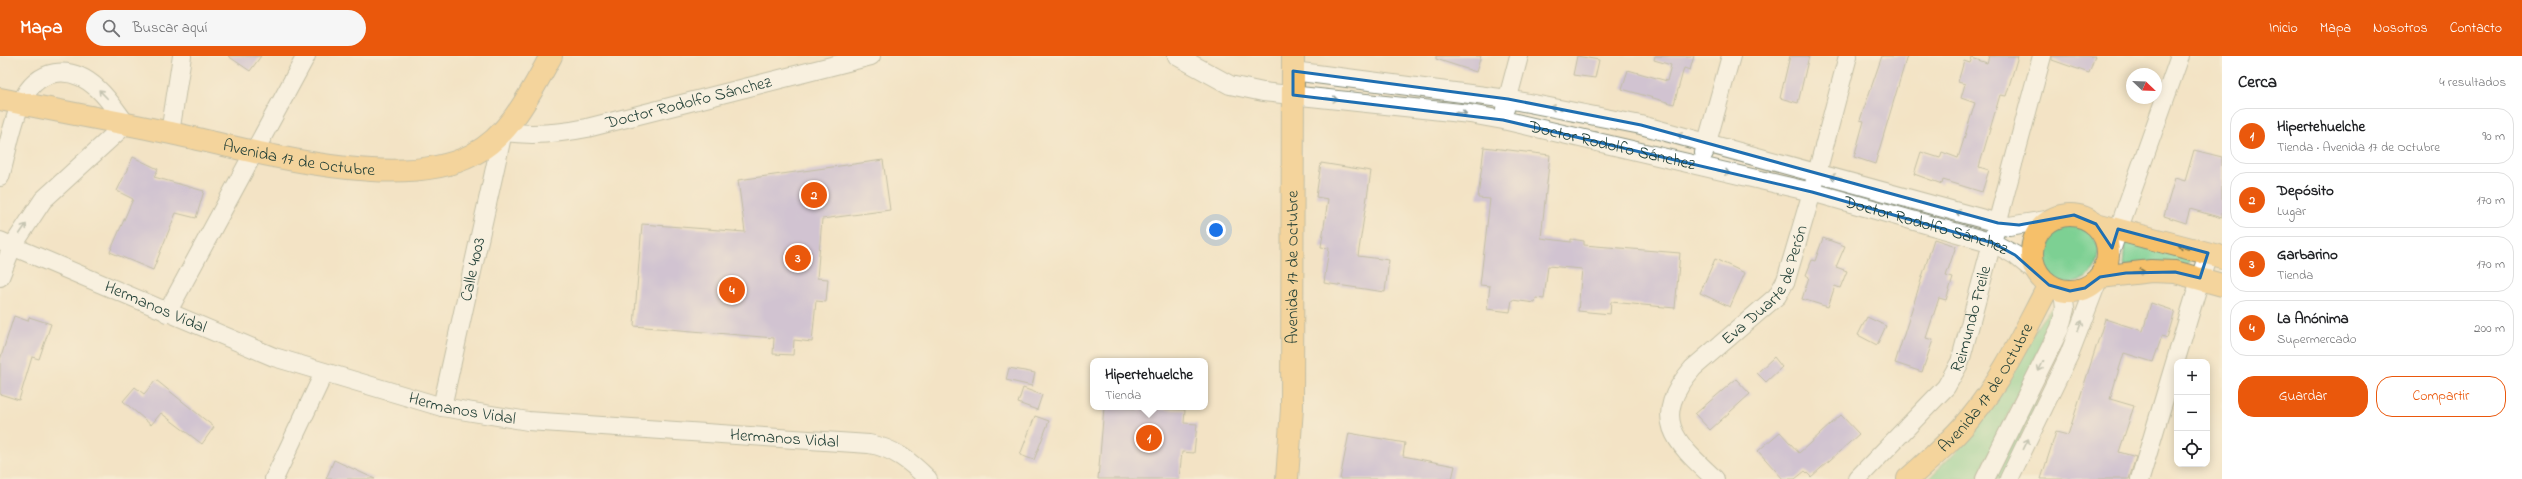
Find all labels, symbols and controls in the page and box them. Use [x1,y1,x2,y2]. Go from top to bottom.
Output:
search box [86,10,366,46]
text: Mapa [20,15,62,42]
icon: search [100,17,122,39]
text: Buscar aquí [132,17,207,39]
text: Inicio [2269,18,2298,39]
text: Mapa [2320,18,2351,39]
text: Nosotros [2373,18,2428,39]
text: Contacto [2450,18,2502,39]
north arrow [2126,68,2162,104]
street label: Doctor Rodolfo Sánchez [602,69,775,136]
text: Cerca [2238,70,2277,95]
text: 4 resultados [2439,73,2506,92]
one-way arrow [99,89,108,99]
one-way arrow [1325,96,1338,103]
one-way arrow [1550,104,1563,112]
one-way arrow [1454,109,1467,117]
street label: Doctor Rodolfo Sánchez [1525,114,1699,177]
text: Hipertehuelche [2277,116,2365,138]
text: 1 [2250,127,2254,146]
text: 90 m [2482,127,2505,146]
one-way arrow [1677,132,1690,139]
street label: Avenida 17 de Octubre [221,133,376,183]
text: Tienda · Avenida 17 de Octubre [2277,138,2440,157]
one-way arrow [1717,168,1730,176]
one-way arrow [1830,173,1843,180]
pin: 2 [801,180,827,210]
text: Depósito [2277,180,2334,202]
street label: Doctor Rodolfo Sánchez [1840,189,2014,262]
street label: Avenida 17 de Octubre [1280,190,1305,344]
text: 2 [2249,191,2255,210]
text: 170 m [2477,191,2505,210]
text: Lugar [2277,202,2306,221]
one-way arrow [1954,208,1967,216]
your location [1206,220,1226,240]
street label: Eva Duarte de Perón [1716,222,1814,351]
one-way arrow [19,224,27,235]
street label: Calle 4003 [453,235,492,304]
pin: 3 [785,243,811,273]
one-way arrow [2178,243,2191,250]
text: Garbarino [2277,244,2338,266]
text: 3 [2249,255,2255,274]
text: 170 m [2477,255,2505,274]
street label: Reimundo Freile [1944,262,1998,377]
text: Tienda [2277,266,2313,285]
one-way arrow [2132,269,2145,276]
street label: Hermanos Vidal [101,274,211,340]
pin: 4 [719,275,745,305]
text: La Anónima [2277,308,2349,330]
street label: Avenida 17 de Octubre [1932,318,2040,458]
text: 4 [2249,319,2255,338]
text: 200 m [2474,319,2505,338]
one-way arrow [2077,320,2085,332]
text: Supermercado [2277,330,2356,349]
popup [1090,358,1208,410]
map controls [2174,359,2210,467]
button: + [2174,359,2210,395]
one-way arrow [2037,360,2044,372]
text: Hipertehuelche [1105,364,1193,386]
button: Guardar [2238,376,2368,417]
button: Compartir [2376,376,2506,417]
street label: Hermanos Vidal [406,385,518,431]
text: Tienda [1105,386,1141,405]
button: − [2174,395,2210,431]
street label: Hermanos Vidal [729,422,840,454]
pin: 1 [1136,423,1162,453]
button: locate [2174,431,2210,467]
one-way arrow [2023,438,2030,450]

